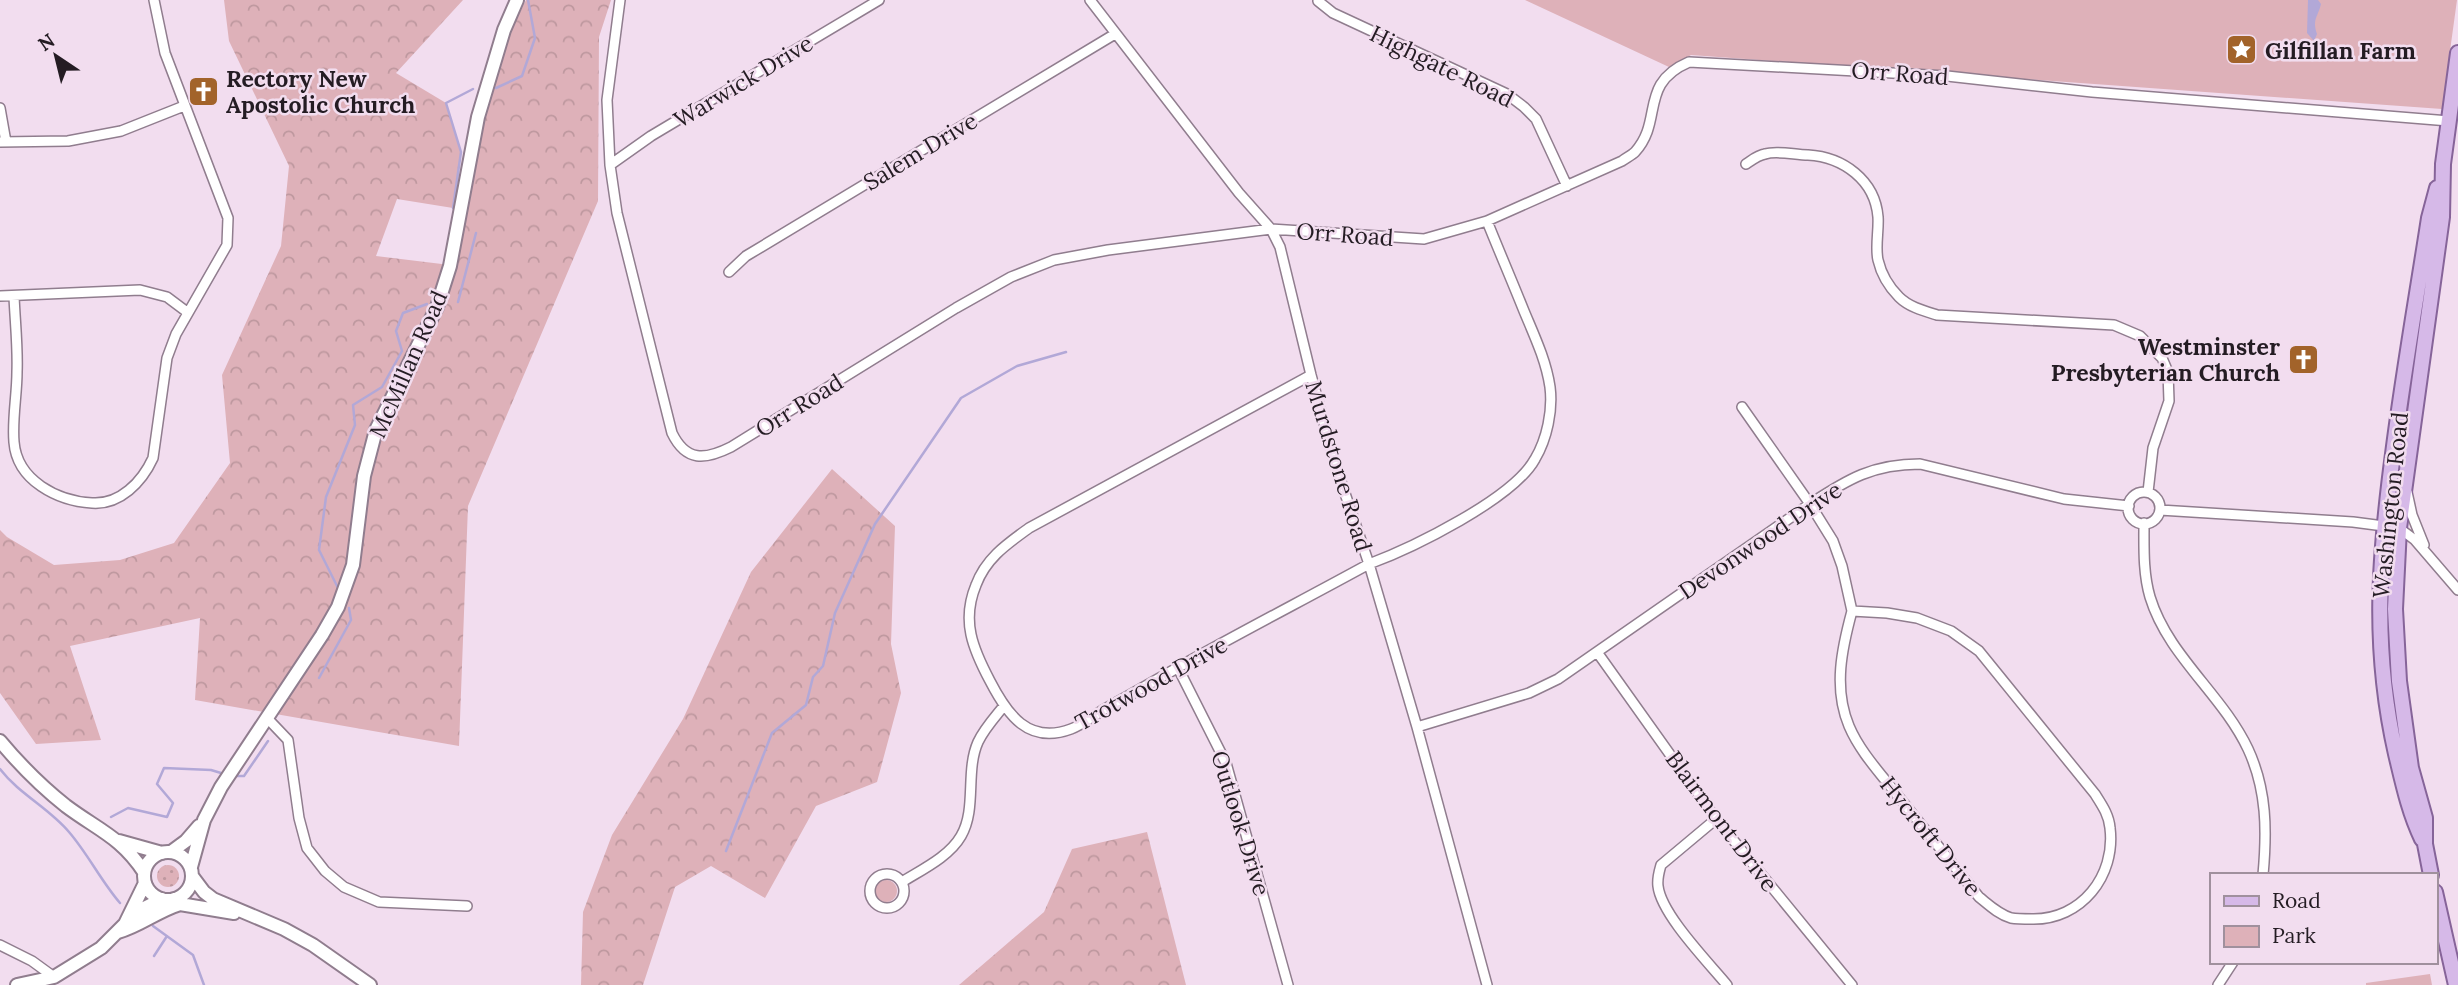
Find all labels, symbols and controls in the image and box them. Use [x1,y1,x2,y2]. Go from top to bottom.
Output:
street label: Highgate Road [1365,19,1519,113]
north arrow [21,21,91,91]
text: N [33,28,59,56]
street label: Warwick Drive [668,28,818,134]
place icon: Gilfillan Farm [2225,33,2259,67]
place label: Gilfillan Farm [2265,36,2416,65]
street label: Orr Road [1850,55,1950,91]
place label: Rectory New Apostolic Church [226,64,415,119]
church icon: Rectory New Apostolic Church [186,74,220,108]
street label: Salem Drive [858,106,982,196]
street label: Orr Road [1295,216,1395,252]
street label: McMillan Road [363,286,454,442]
place label: Westminster Presbyterian Church [2051,332,2280,387]
church icon: Westminster Presbyterian Church [2286,342,2320,376]
street label: Orr Road [750,367,848,443]
street label: Murdstone Road [1299,377,1379,555]
street label: Washington Road [2366,410,2414,600]
street label: Devonwood Drive [1673,475,1847,605]
street label: Trotwood Drive [1070,629,1232,737]
street label: Blairmont Drive [1660,745,1784,897]
street label: Outlook Drive [1205,747,1277,899]
street label: Hycroft Drive [1874,770,1988,902]
legend [2210,873,2437,964]
text: Road [2272,887,2321,914]
text: Park [2272,922,2316,949]

